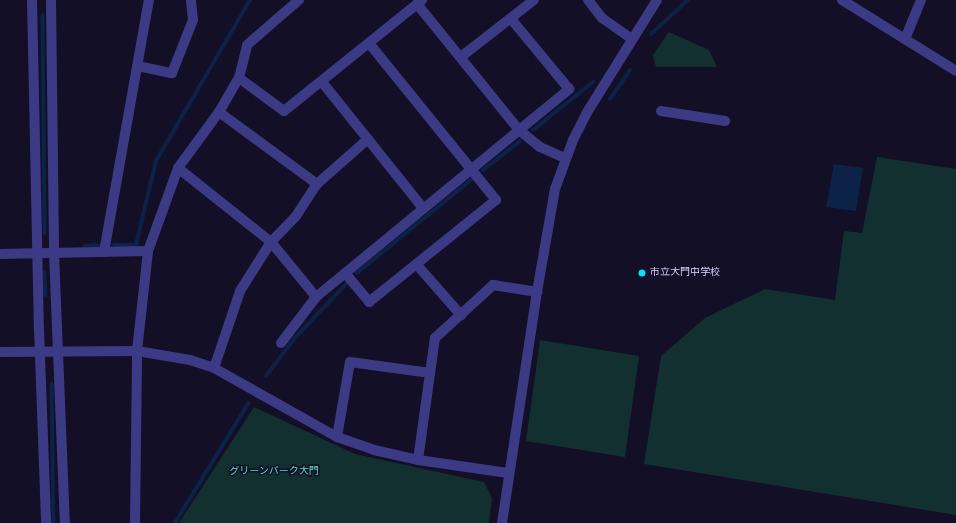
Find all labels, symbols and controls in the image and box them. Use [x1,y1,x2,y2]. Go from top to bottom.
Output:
place label: 市立大門中学校 [650,267,720,279]
marker: 市立大門中学校 [637,268,647,278]
park label: グリーンパーク大門 [229,466,319,478]

